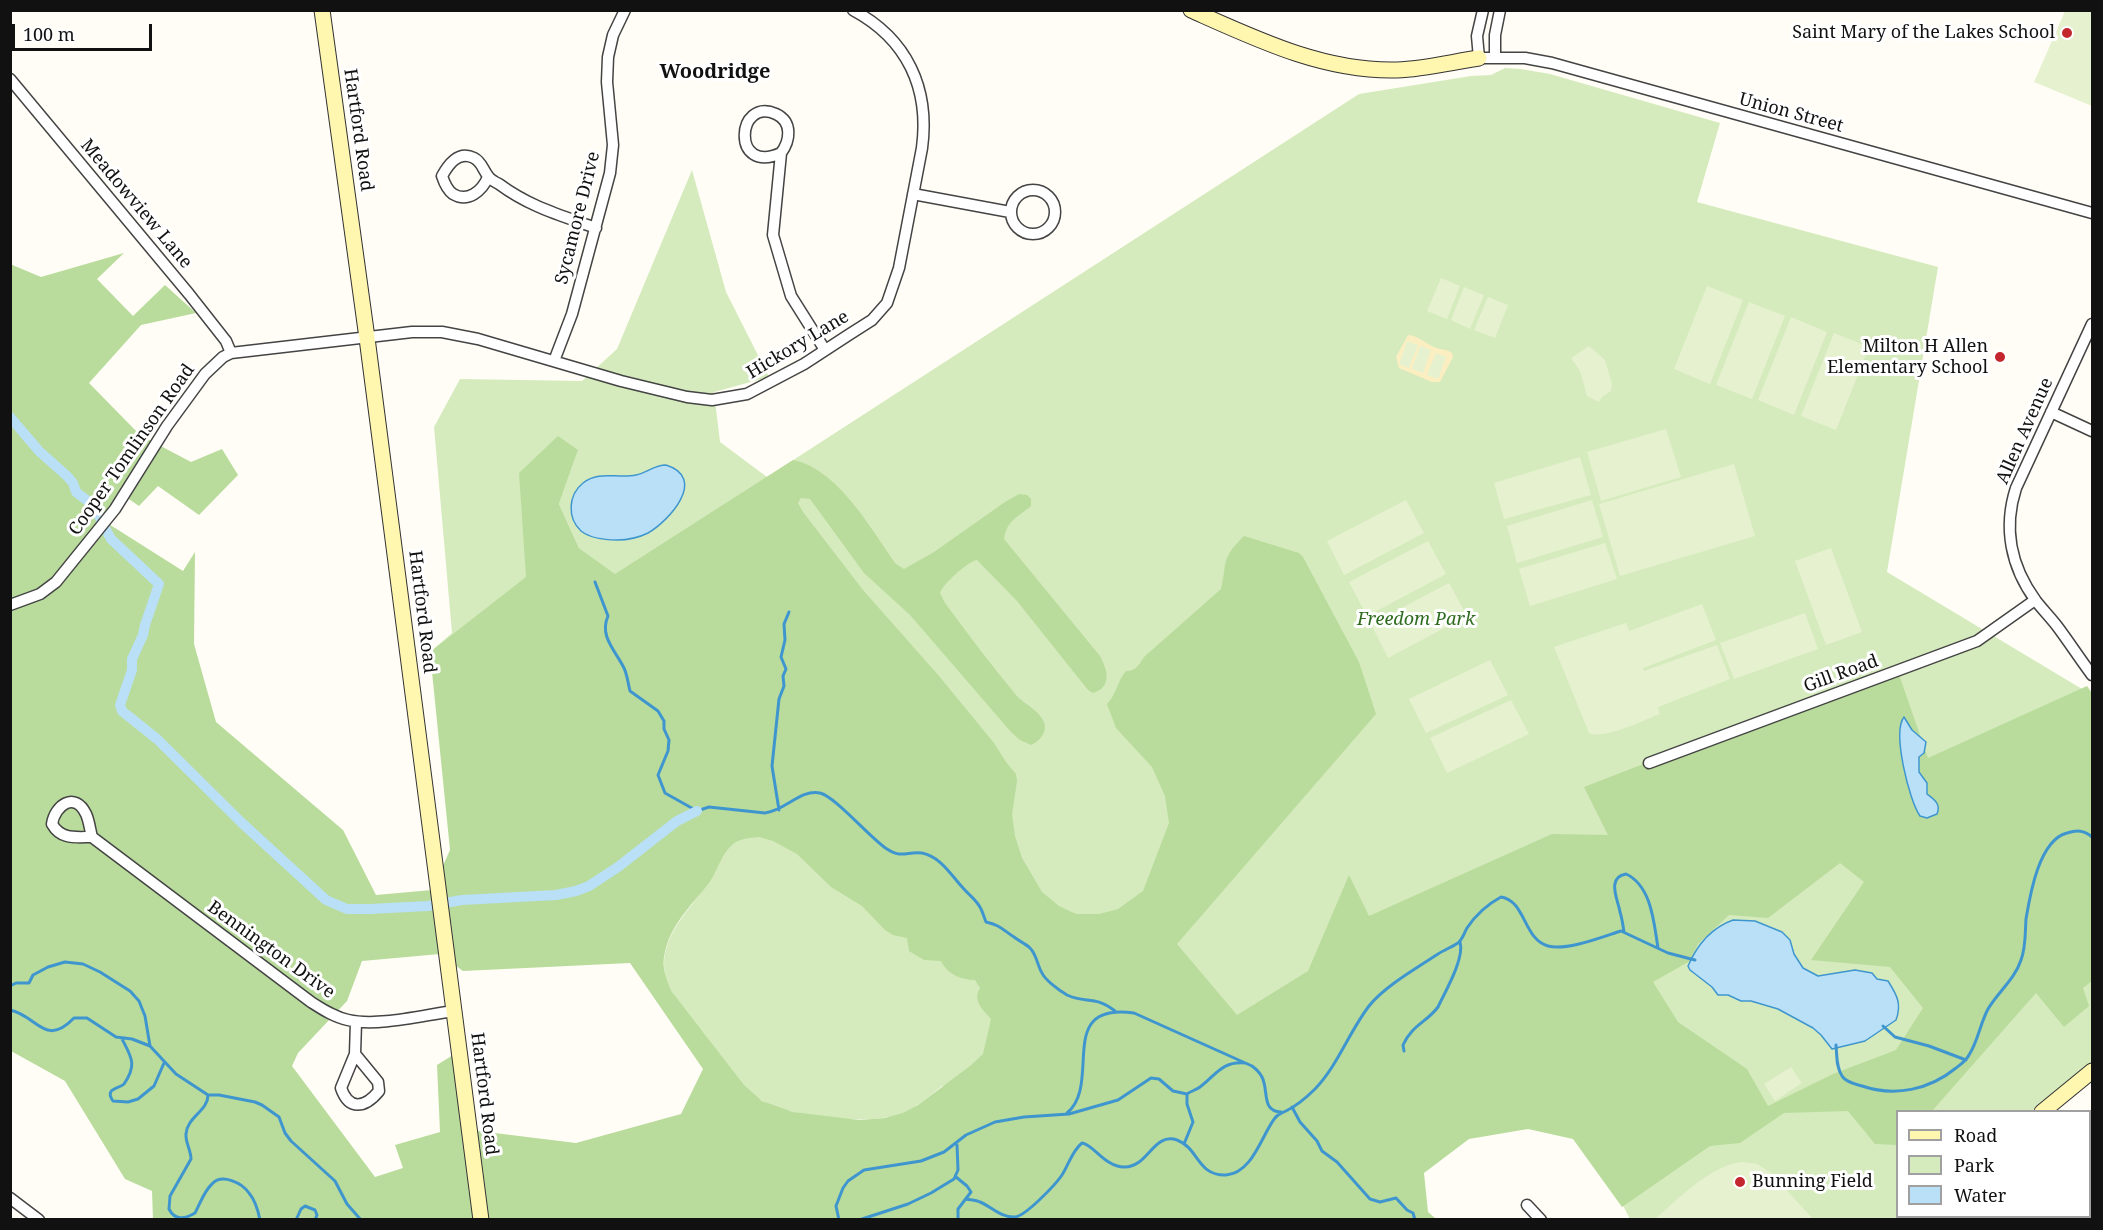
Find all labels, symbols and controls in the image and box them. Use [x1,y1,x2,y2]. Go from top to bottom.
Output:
scale bar [15,12,154,50]
text: 100 m [23,22,75,46]
place label: Saint Mary of the Lakes School [1792,22,2055,44]
marker: Saint Mary of the Lakes School [2060,26,2074,40]
district label: Woodridge [660,60,770,84]
street label: Hartford Road [339,67,377,193]
street label: Union Street [1736,89,1846,137]
street label: Meadowview Lane [76,135,196,273]
street label: Sycamore Drive [551,149,605,287]
street label: Hickory Lane [743,306,853,384]
place label: Milton H Allen Elementary School [1827,336,1988,378]
marker: Milton H Allen Elementary School [1993,350,2007,364]
street label: Cooper Tomlinson Road [65,360,199,540]
street label: Allen Avenue [1992,374,2058,488]
street label: Hartford Road [404,549,440,675]
park label: Freedom Park [1357,609,1475,631]
street label: Gill Road [1801,651,1881,697]
street label: Bennington Drive [203,897,339,1003]
street label: Hartford Road [466,1031,502,1157]
legend [1896,1110,2091,1218]
text: Road [1954,1123,1997,1147]
text: Park [1954,1153,1994,1177]
place label: Bunning Field [1752,1171,1873,1193]
marker: Bunning Field [1733,1175,1747,1189]
text: Water [1954,1183,2006,1207]

